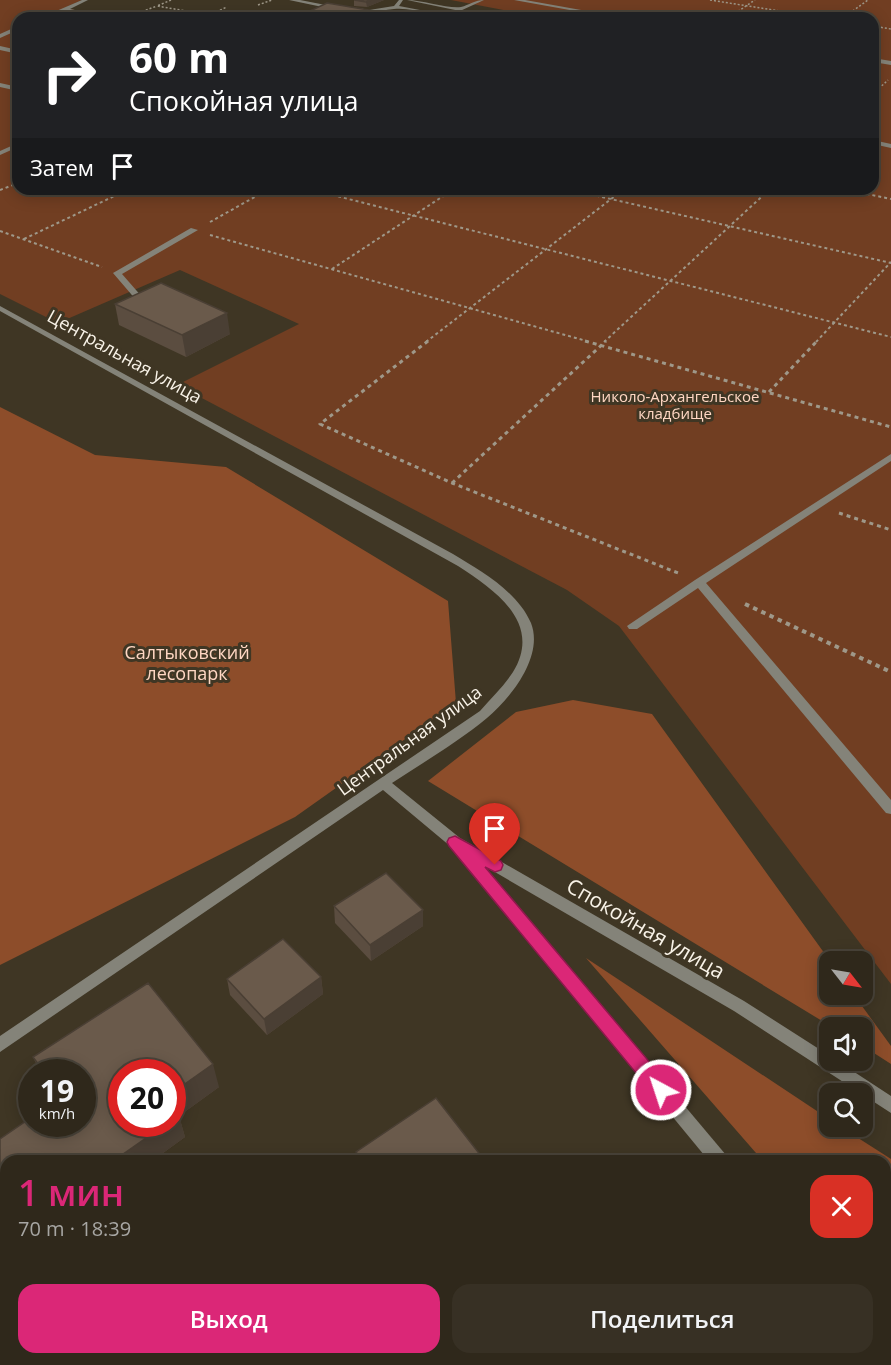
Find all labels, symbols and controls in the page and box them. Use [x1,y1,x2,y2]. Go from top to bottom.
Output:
text: 60 m [129,28,229,85]
icon: right [30,36,108,114]
text: Спокойная улица [129,82,358,119]
icon: arrive [106,150,139,183]
text: Затем [30,152,94,182]
street label: Центральная улица [43,304,207,408]
park label: Николо-Архангельское кладбище [591,386,759,423]
park label: Салтыковский лесопарк [124,640,250,685]
street label: Центральная улица [332,679,486,801]
pin [469,803,520,865]
icon: arrive [478,812,511,845]
street label: Спокойная улица [562,871,730,985]
north arrow [819,951,873,1005]
map controls [819,951,873,1137]
button: sound [819,1017,873,1071]
position arrow [629,1058,693,1122]
speed limit sign: 20 [108,1059,186,1137]
text: 19 [40,1070,74,1111]
button: search [819,1083,873,1137]
text: km/h [39,1103,75,1123]
text: 1 мин [18,1168,124,1217]
button: close [810,1175,873,1238]
text: 70 m · 18:39 [18,1215,131,1242]
button: Выход [18,1284,440,1353]
button: Поделиться [452,1284,873,1353]

